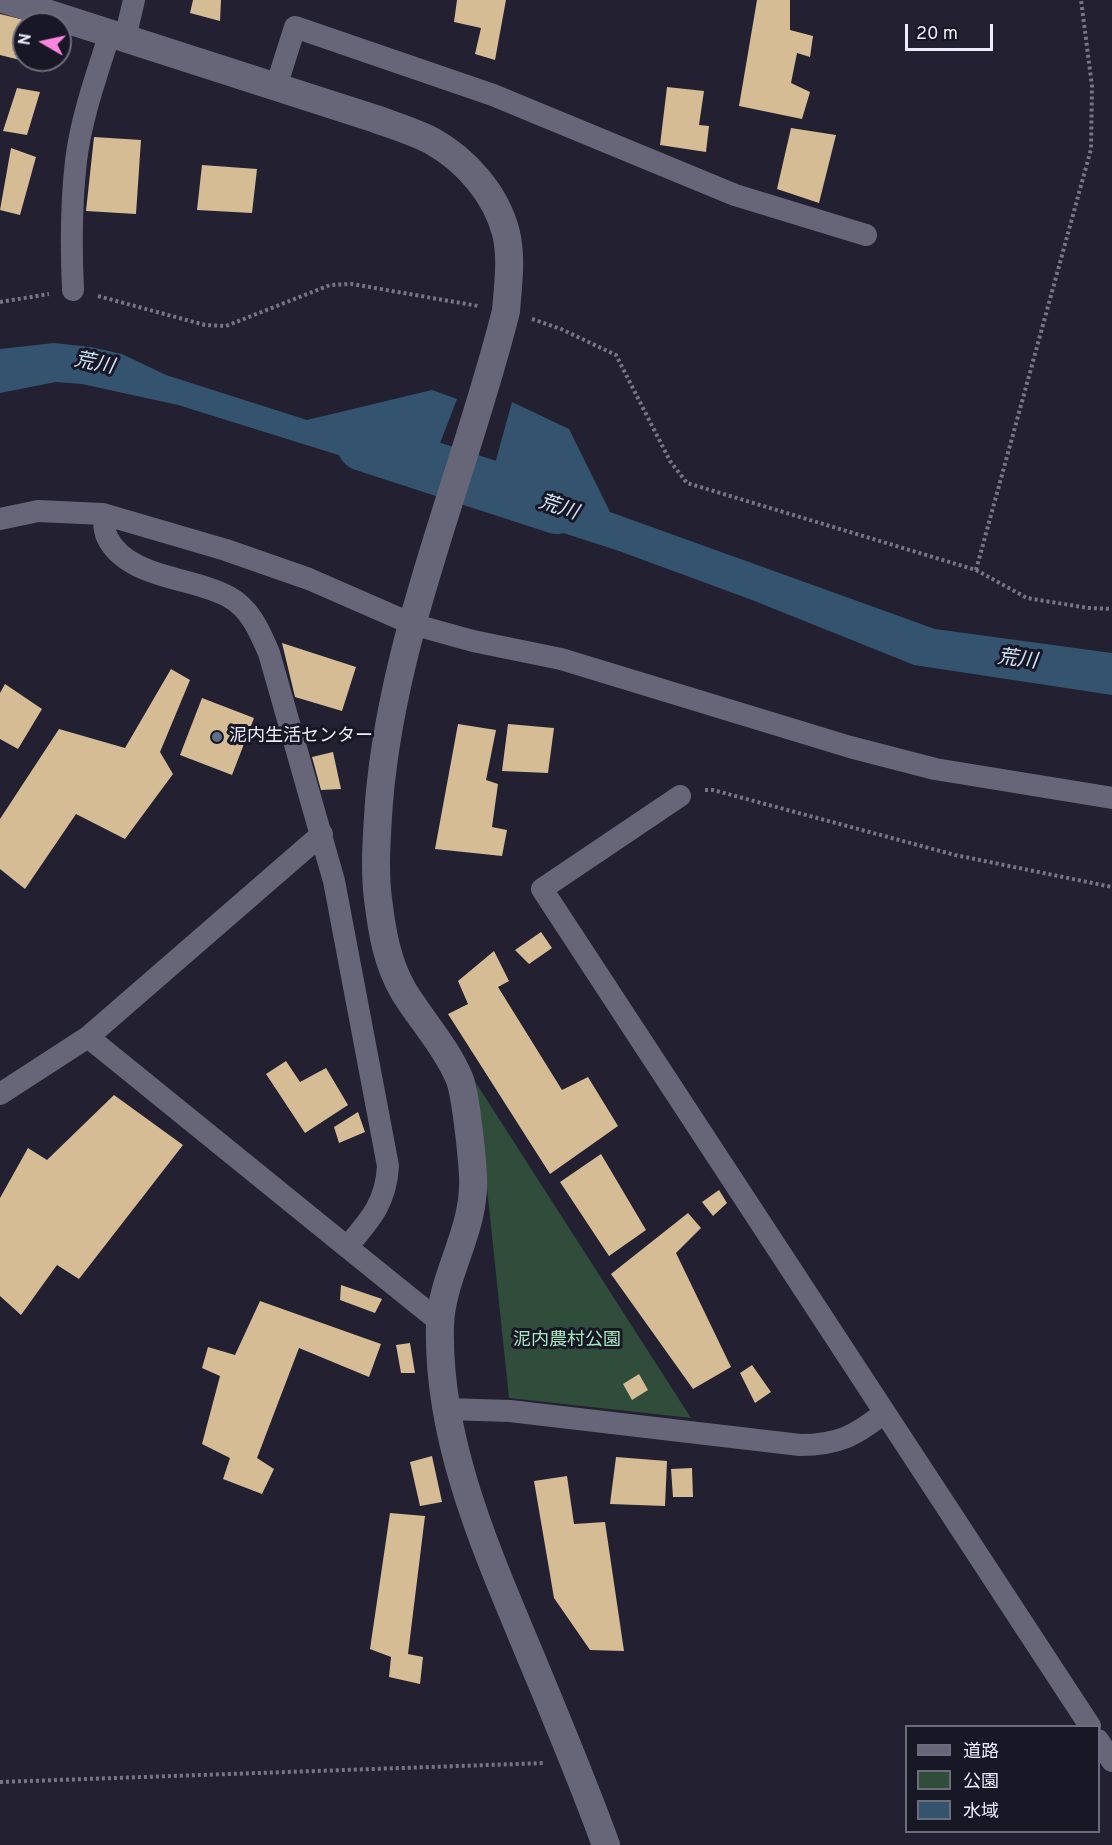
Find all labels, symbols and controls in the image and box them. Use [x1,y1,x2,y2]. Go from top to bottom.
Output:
north arrow [12,12,72,72]
scale bar [908,12,996,50]
text: 20 m [916,23,958,46]
text: N [15,32,37,47]
water label: 荒川 [72,349,116,381]
water label: 荒川 [535,491,581,527]
water label: 荒川 [996,647,1038,675]
place label: 泥内生活センター [229,726,373,748]
marker: 泥内生活センター [210,730,224,744]
park label: 泥内農村公園 [513,1330,621,1352]
legend [905,1725,1100,1833]
text: 道路 [963,1741,999,1764]
text: 公園 [963,1771,999,1794]
text: 水域 [963,1801,999,1824]

